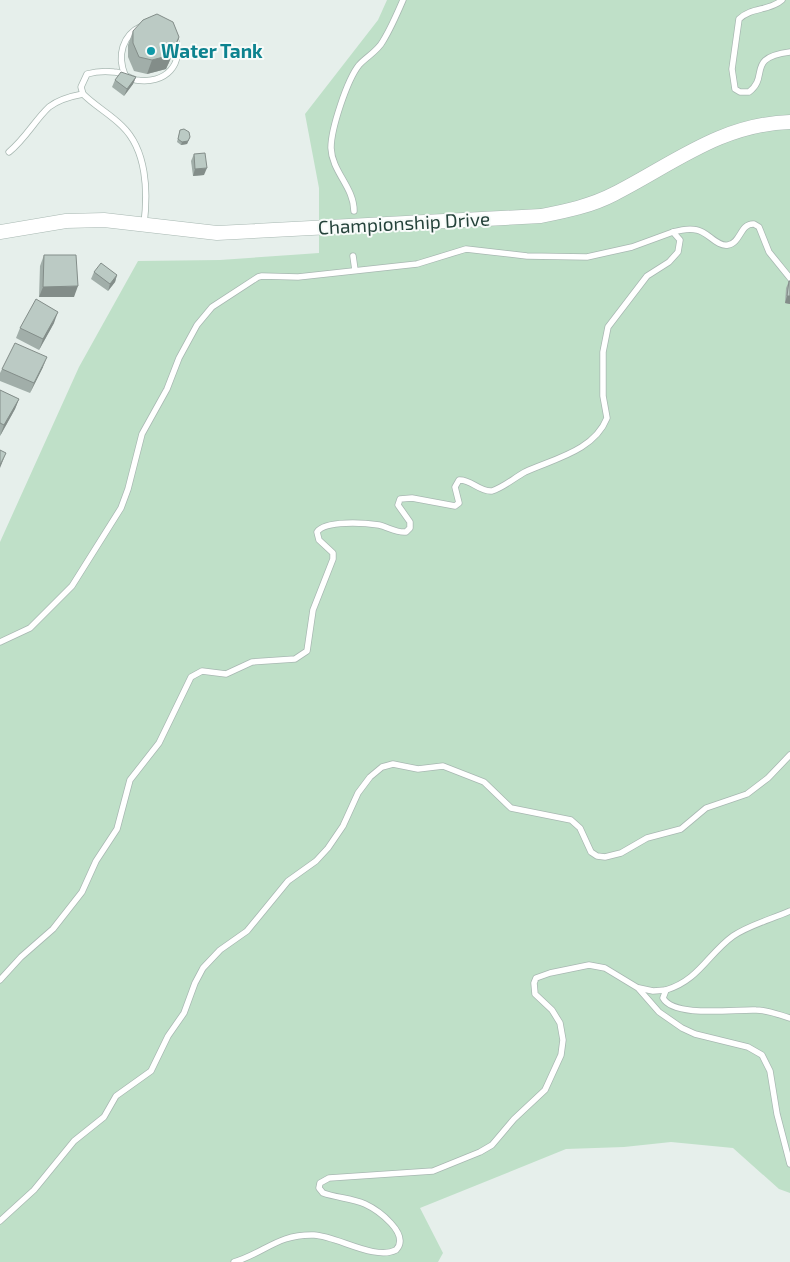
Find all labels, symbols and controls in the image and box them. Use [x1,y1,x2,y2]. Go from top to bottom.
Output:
place label: Water Tank [161,39,263,62]
marker: Water Tank [145,45,157,57]
street label: Championship Drive [317,207,491,238]

